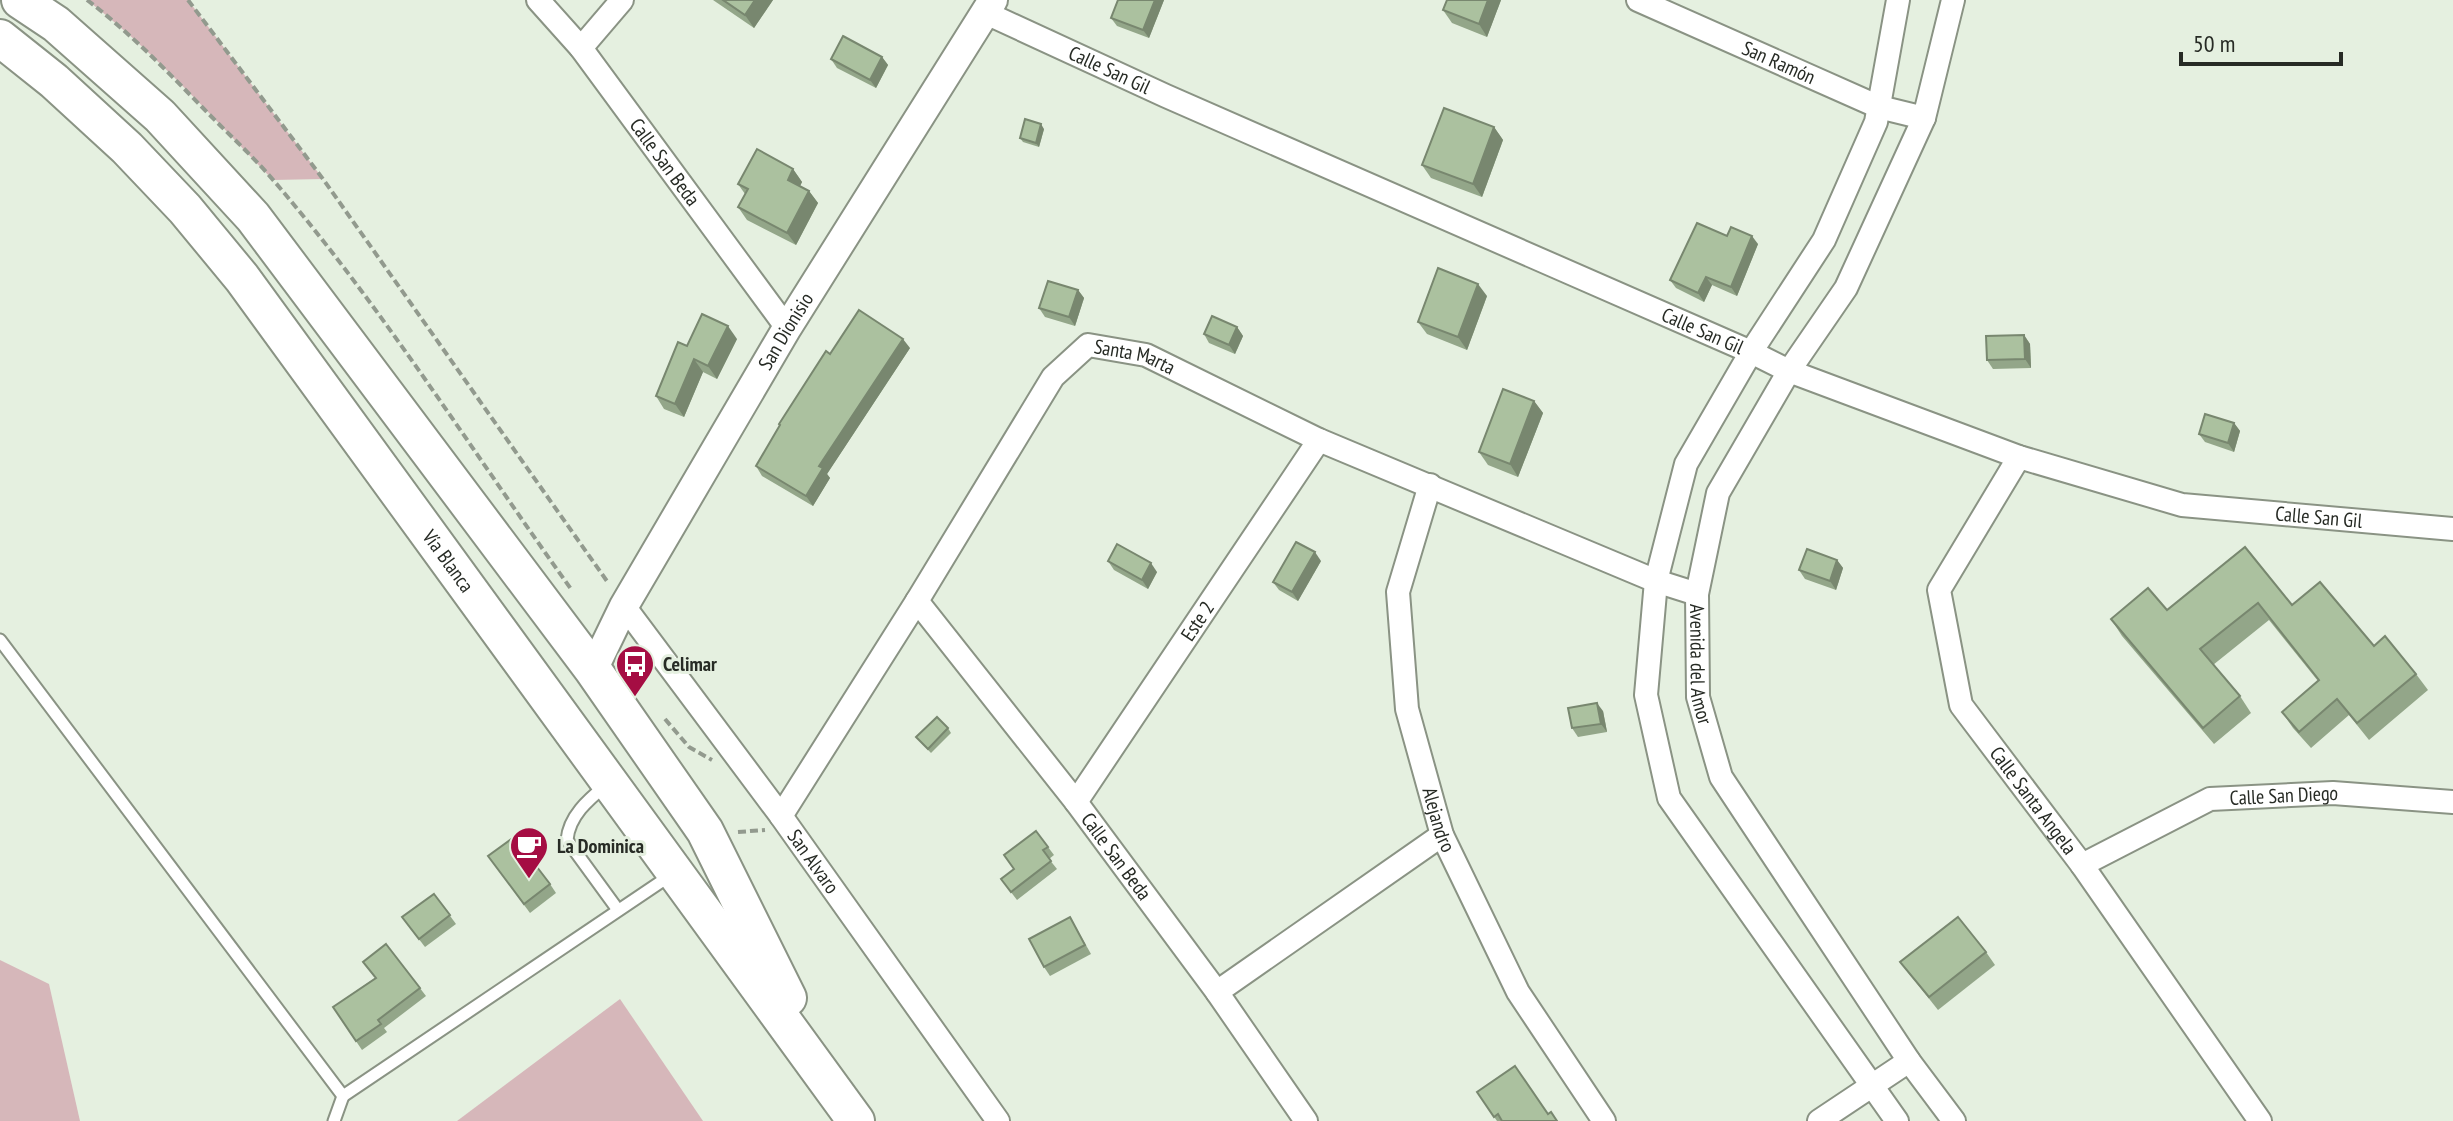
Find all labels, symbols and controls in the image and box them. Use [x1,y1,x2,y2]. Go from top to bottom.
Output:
scale bar [2181,16,2341,66]
text: 50 m [2193,28,2235,59]
street label: San Ramón [1738,35,1820,90]
street label: Calle San Gil [1064,40,1155,100]
street label: Calle San Beda [624,113,706,211]
street label: San Dionisio [752,288,819,375]
street label: Calle San Gil [1657,301,1748,360]
street label: Santa Marta [1092,333,1179,380]
street label: Calle San Gil [2274,500,2364,534]
street label: Vía Blanca [416,524,480,597]
street label: Este 2 [1175,596,1220,646]
street label: Avenida del Amor [1684,604,1718,728]
bus stop icon: Celimar [614,643,656,698]
place label: Celimar [663,651,717,677]
street label: Calle Santa Angela [1984,741,2083,860]
street label: Calle San Diego [2229,780,2339,811]
street label: Alejandro [1416,784,1461,856]
street label: Calle San Beda [1075,807,1157,905]
street label: San Alvaro [782,824,845,899]
cafe icon: La Dominica [508,825,550,880]
place label: La Dominica [557,833,644,859]

